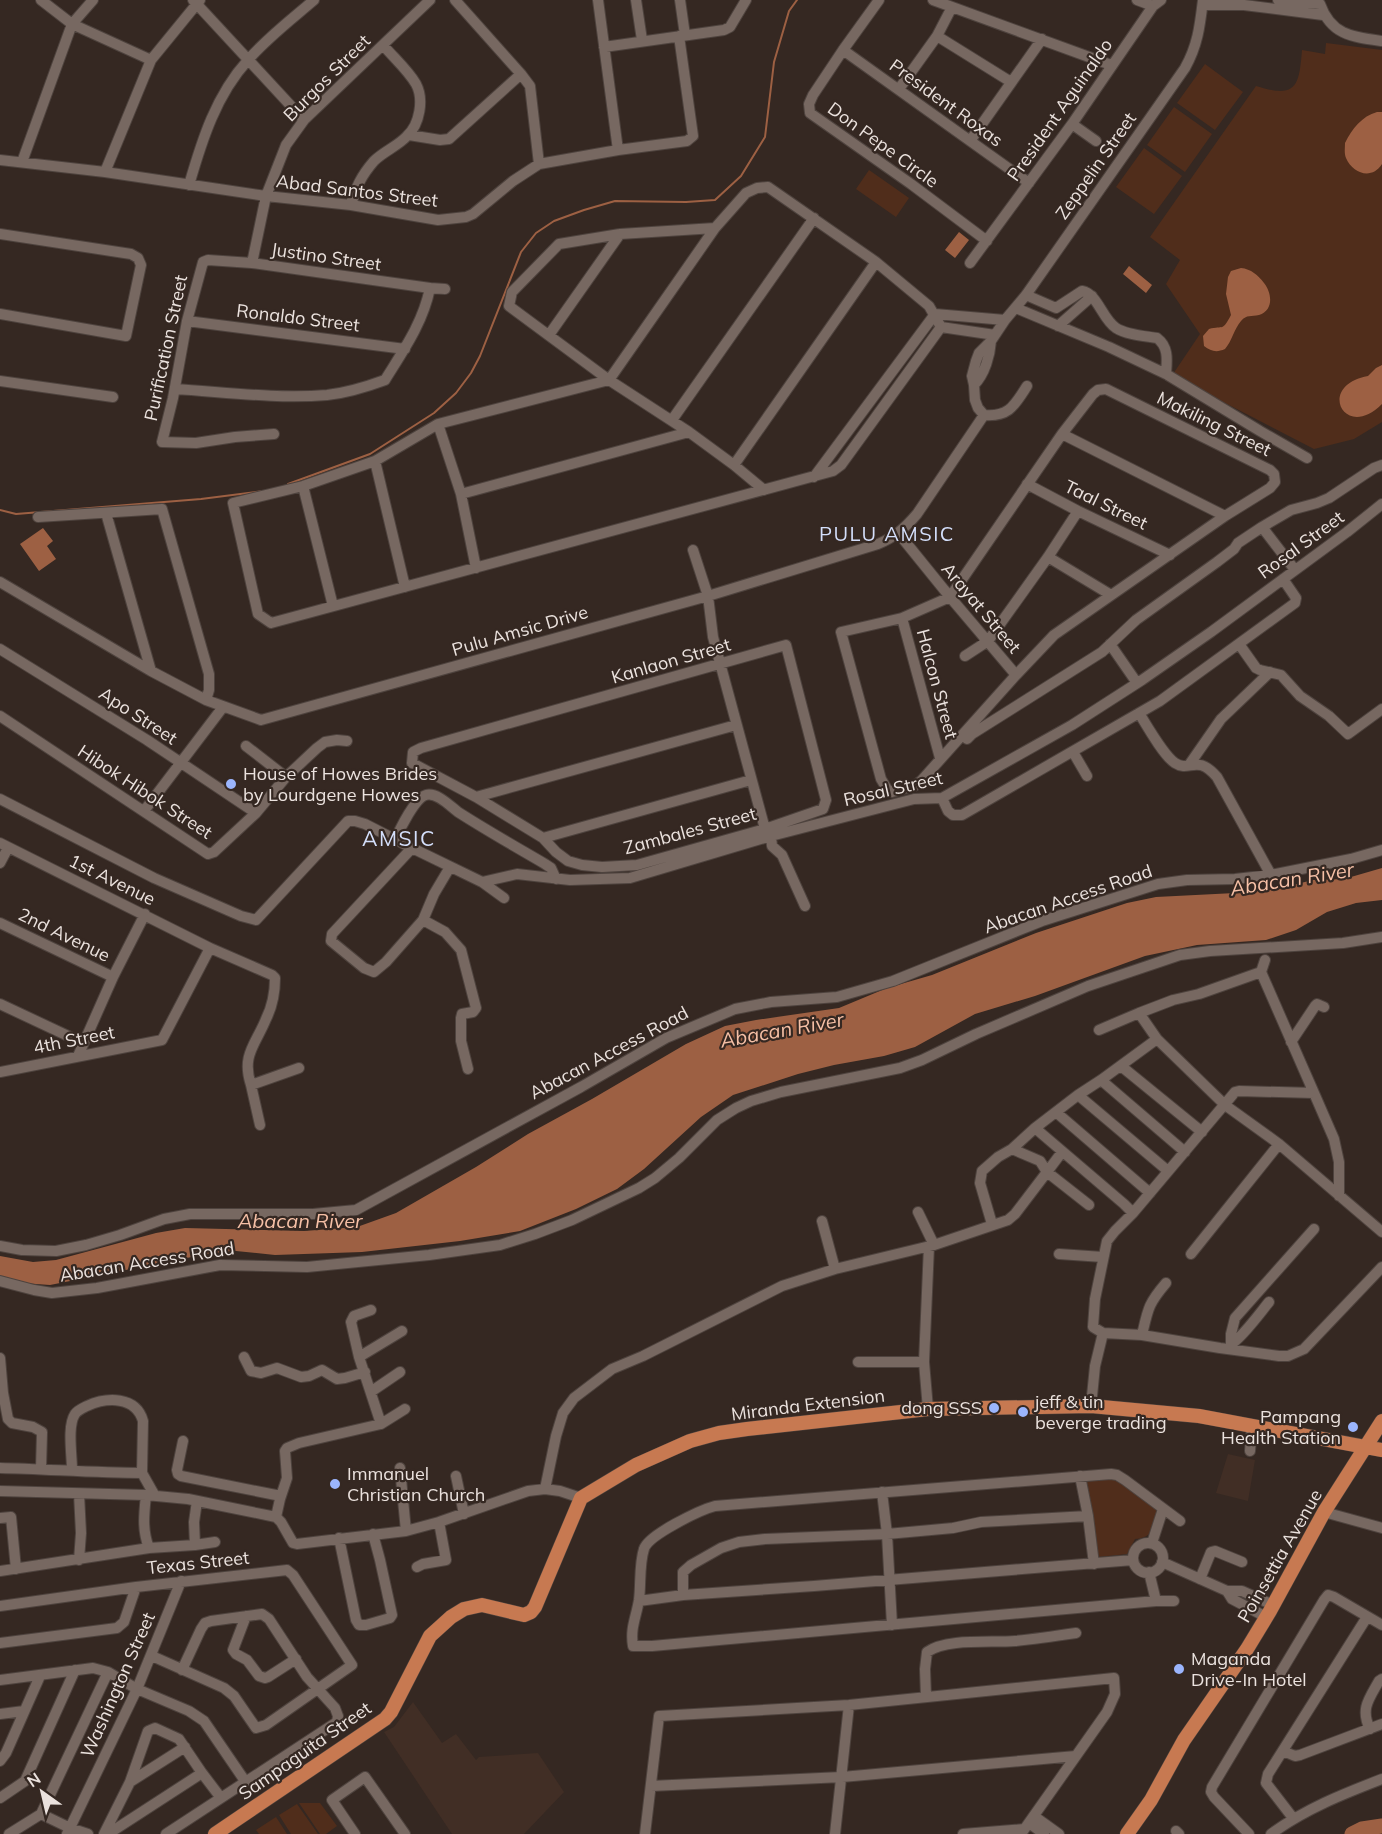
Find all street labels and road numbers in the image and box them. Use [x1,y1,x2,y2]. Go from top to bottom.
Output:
street label: Burgos Street [278,29,375,126]
street label: President Aguinaldo [1002,34,1117,185]
street label: President Roxas [885,54,1008,152]
street label: Don Pepe Circle [823,97,943,193]
street label: Zeppelin Street [1050,108,1141,224]
street label: Abad Santos Street [275,169,439,212]
street label: Justino Street [269,237,383,276]
street label: Purification Street [139,273,192,423]
street label: Ronaldo Street [235,299,361,336]
street label: Makiling Street [1153,386,1275,461]
street label: Taal Street [1061,475,1152,535]
street label: Rosal Street [1253,506,1348,584]
street label: Arayat Street [937,558,1026,658]
street label: Pulu Amsic Drive [449,600,591,661]
street label: Halcon Street [912,626,963,741]
street label: Kanlaon Street [608,632,733,689]
street label: Apo Street [95,682,182,749]
street label: Hibok Hibok Street [74,739,217,844]
street label: Rosal Street [841,766,945,811]
street label: Zambales Street [621,802,759,859]
street label: 1st Avenue [65,849,159,910]
street label: Abacan Access Road [981,859,1155,938]
street label: 2nd Avenue [14,902,114,967]
street label: Abacan Access Road [525,1001,692,1104]
street label: 4th Street [31,1020,116,1059]
street label: Abacan Access Road [58,1236,236,1287]
street label: Miranda Extension [730,1384,886,1425]
street label: Poinsettia Avenue [1232,1485,1327,1626]
street label: Texas Street [146,1546,250,1579]
street label: Washington Street [75,1609,160,1761]
street label: Sampaguita Street [234,1696,375,1805]

